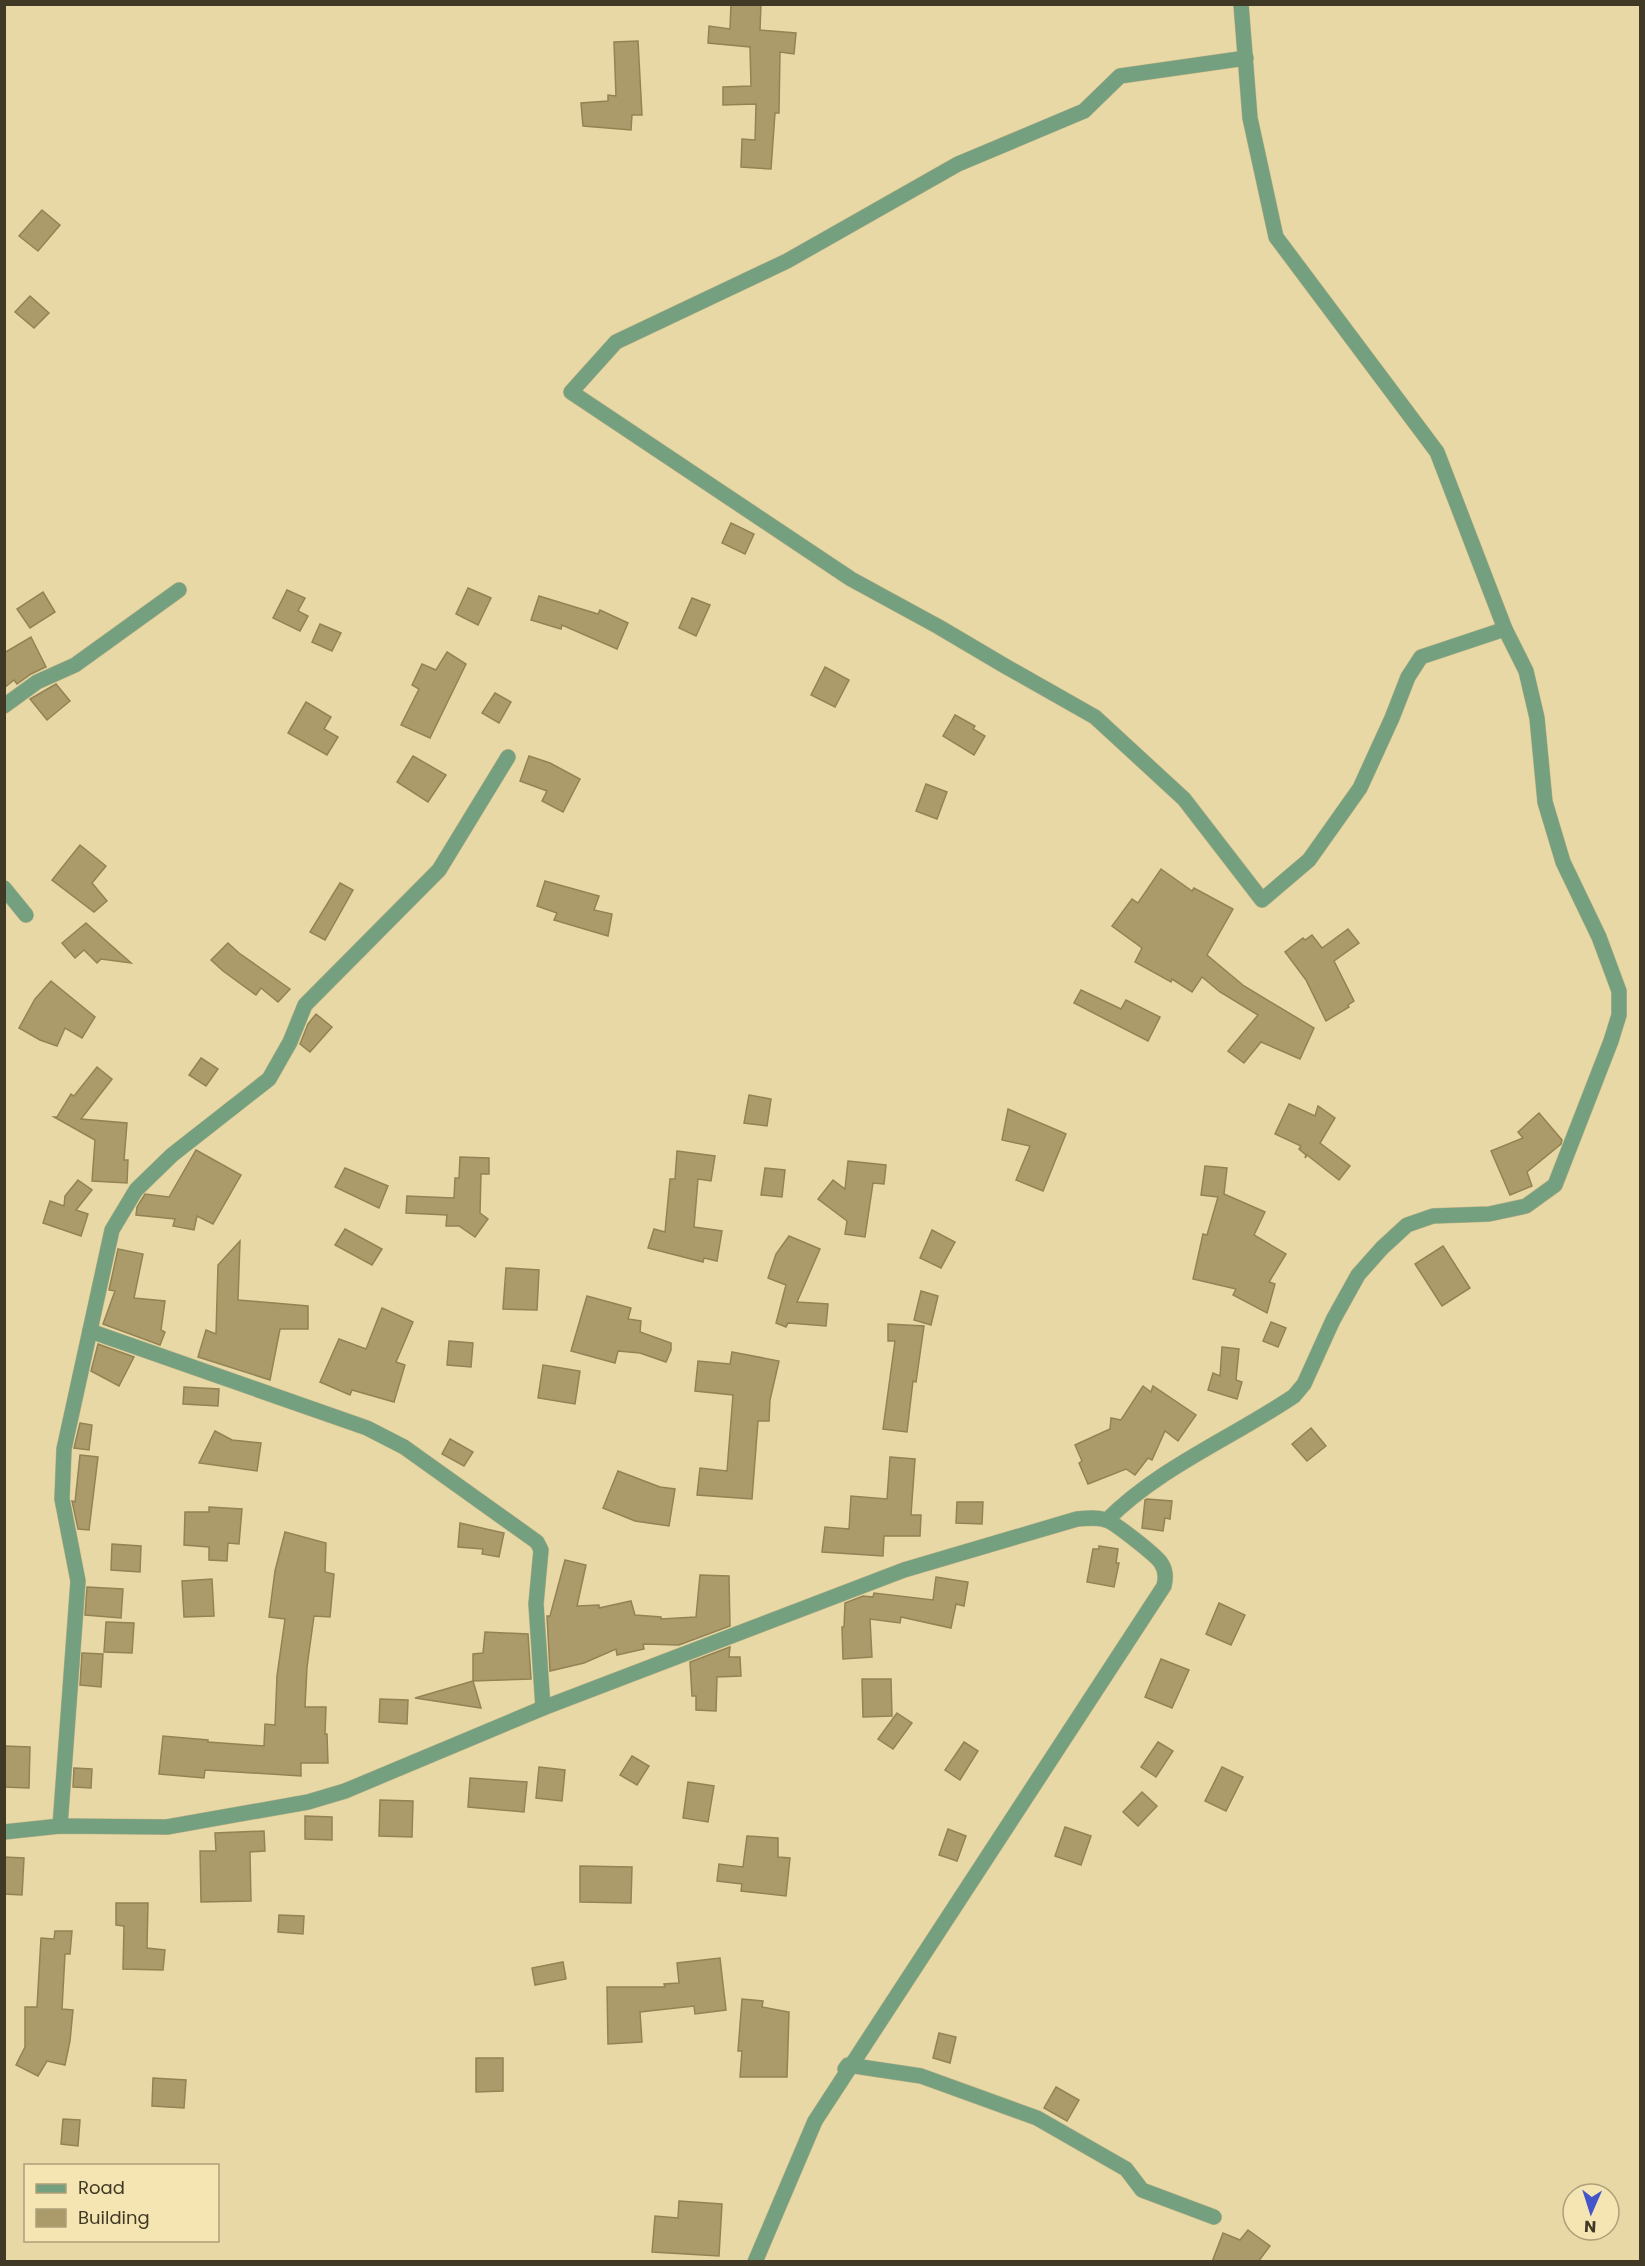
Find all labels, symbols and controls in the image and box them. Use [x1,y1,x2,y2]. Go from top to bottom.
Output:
legend [24,2164,219,2242]
text: Road [78,2175,125,2200]
north arrow [1561,2182,1621,2242]
text: Building [78,2205,150,2230]
text: N [1584,2215,1597,2238]

